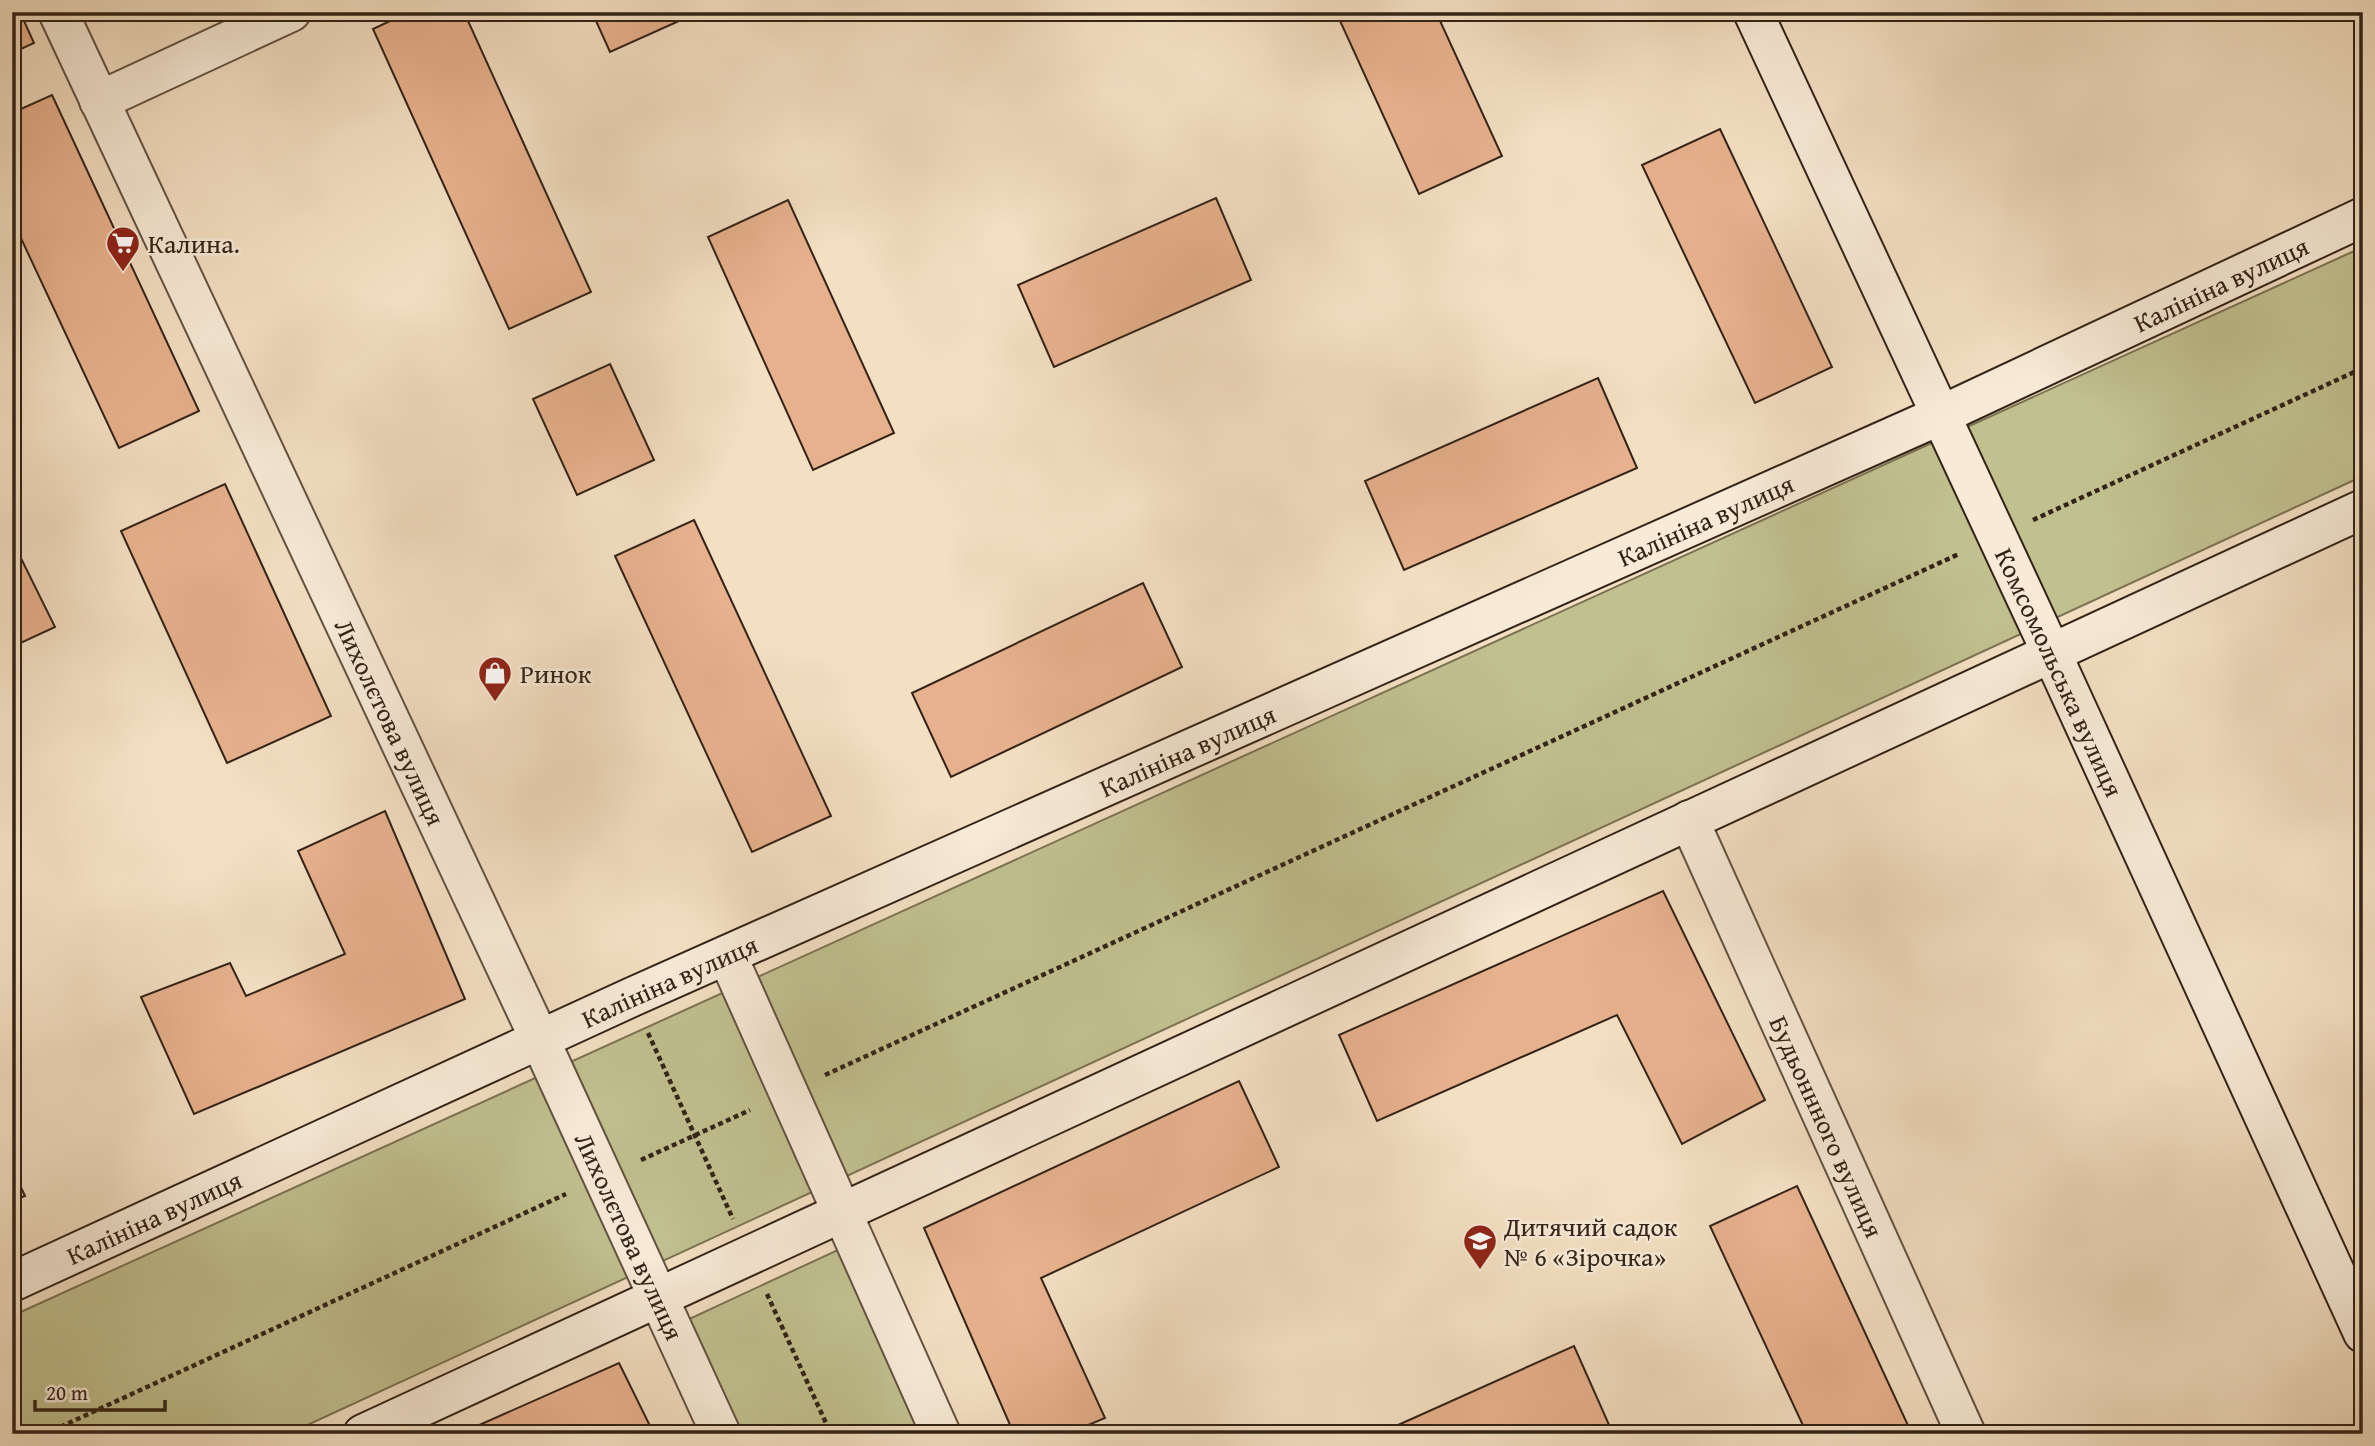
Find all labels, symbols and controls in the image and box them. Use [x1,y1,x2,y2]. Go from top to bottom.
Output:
supermarket icon: Калина. [104,224,142,273]
place label: Калина. [148,224,240,263]
street label: Калініна вулиця [2127,226,2315,342]
street label: Калініна вулиця [1611,464,1800,576]
street label: Комсомольська вулиця [1986,541,2134,803]
street label: Лихолєтова вулиця [325,612,456,832]
shop icon: Ринок [476,654,514,703]
place label: Ринок [520,654,592,693]
street label: Калініна вулиця [1093,694,1282,806]
street label: Калініна вулиця [575,924,764,1037]
street label: Будьоннного вулиця [1760,1009,1894,1244]
street label: Лихолєтова вулиця [565,1126,695,1346]
street label: Калініна вулиця [60,1160,248,1274]
place label: Дитячий садок № 6 «Зірочка» [1503,1207,1678,1276]
school or university icon: Дитячий садок № 6 «Зірочка» [1461,1222,1499,1271]
scale bar [35,1369,164,1413]
text: 20 m [46,1377,88,1408]

